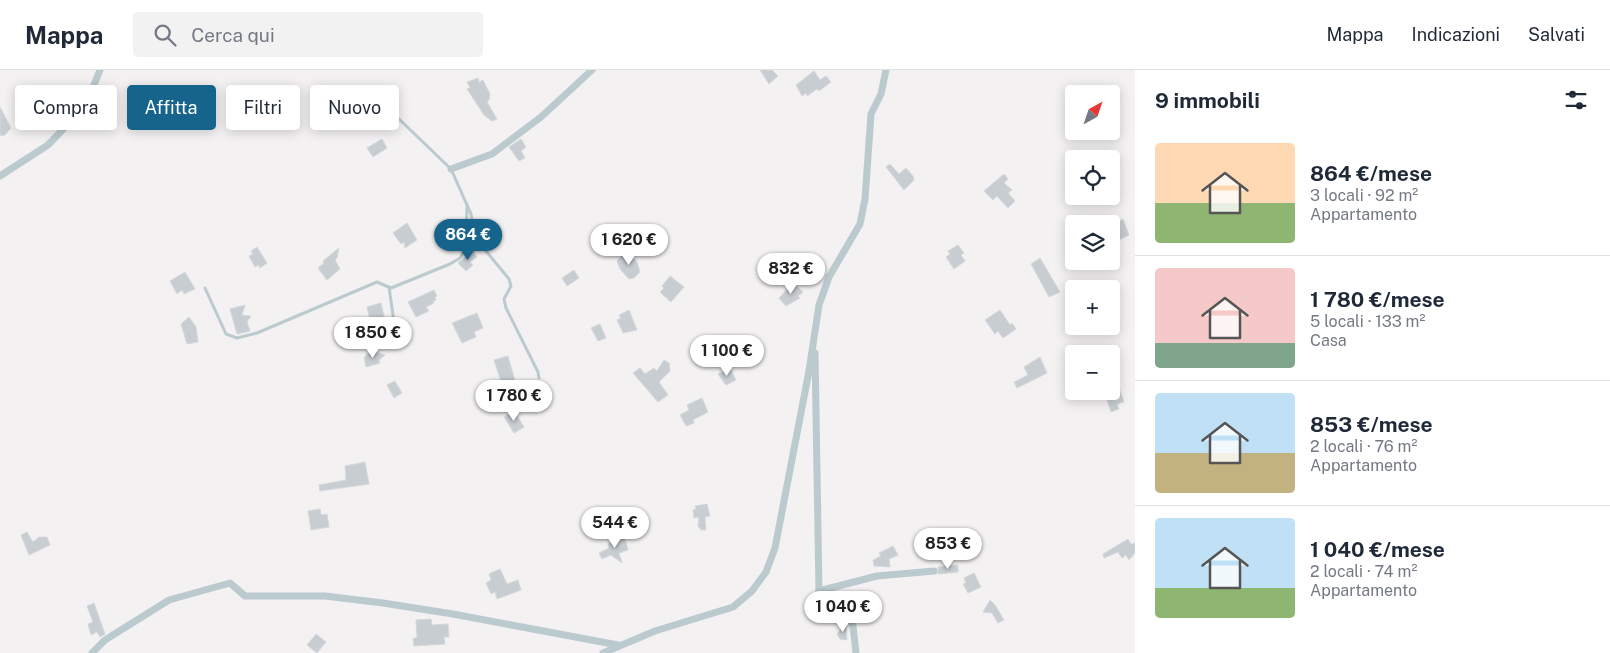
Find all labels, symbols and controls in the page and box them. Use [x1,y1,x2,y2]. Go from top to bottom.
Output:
search box [133,12,483,57]
text: Mappa [25,21,103,49]
icon: search [151,21,179,49]
text: Cerca qui [191,24,275,46]
text: Mappa [1326,24,1384,45]
text: Indicazioni [1412,24,1500,45]
text: Salvati [1528,24,1585,45]
chip: Compra [15,85,117,130]
chip: Affitta [127,85,216,130]
chip: Filtri [226,85,300,130]
chip: Nuovo [310,85,399,130]
north arrow [1065,85,1120,140]
map controls [1065,85,1120,400]
icon: filters [1562,86,1590,114]
text: 9 immobili [1155,88,1260,113]
button: locate [1065,150,1120,205]
text: 864 €/mese [1310,161,1432,186]
icon: home [1195,163,1255,223]
text: 3 locali · 92 m² [1310,186,1418,205]
text: Appartamento [1310,205,1417,224]
button: layers [1065,215,1120,270]
pin: 864 € [433,218,503,261]
pin: 1 620 € [583,224,675,266]
text: 864 € [445,225,491,244]
text: 1 620 € [601,230,657,249]
pin: 832 € [756,252,826,295]
text: 832 € [768,259,814,278]
button: + [1065,280,1120,335]
text: 1 780 €/mese [1310,287,1445,312]
icon: home [1195,288,1255,348]
text: 5 locali · 133 m² [1310,312,1425,331]
pin: 1 850 € [327,316,419,359]
text: 1 850 € [345,323,401,342]
text: Casa [1310,331,1347,350]
pin: 1 100 € [681,334,773,377]
text: 1 100 € [701,341,753,360]
button: − [1065,345,1120,400]
pin: 1 780 € [468,380,560,422]
text: 1 780 € [486,386,542,405]
text: 853 €/mese [1310,412,1433,437]
icon: home [1195,413,1255,473]
text: 2 locali · 76 m² [1310,437,1417,456]
text: Appartamento [1310,456,1417,475]
pin: 544 € [580,506,650,549]
text: 544 € [592,513,638,532]
pin: 853 € [913,528,983,570]
text: 853 € [925,534,971,553]
text: 1 040 €/mese [1310,537,1445,562]
icon: home [1195,538,1255,598]
text: 2 locali · 74 m² [1310,562,1417,581]
text: Appartamento [1310,581,1417,600]
pin: 1 040 € [797,590,889,633]
text: 1 040 € [815,597,871,616]

